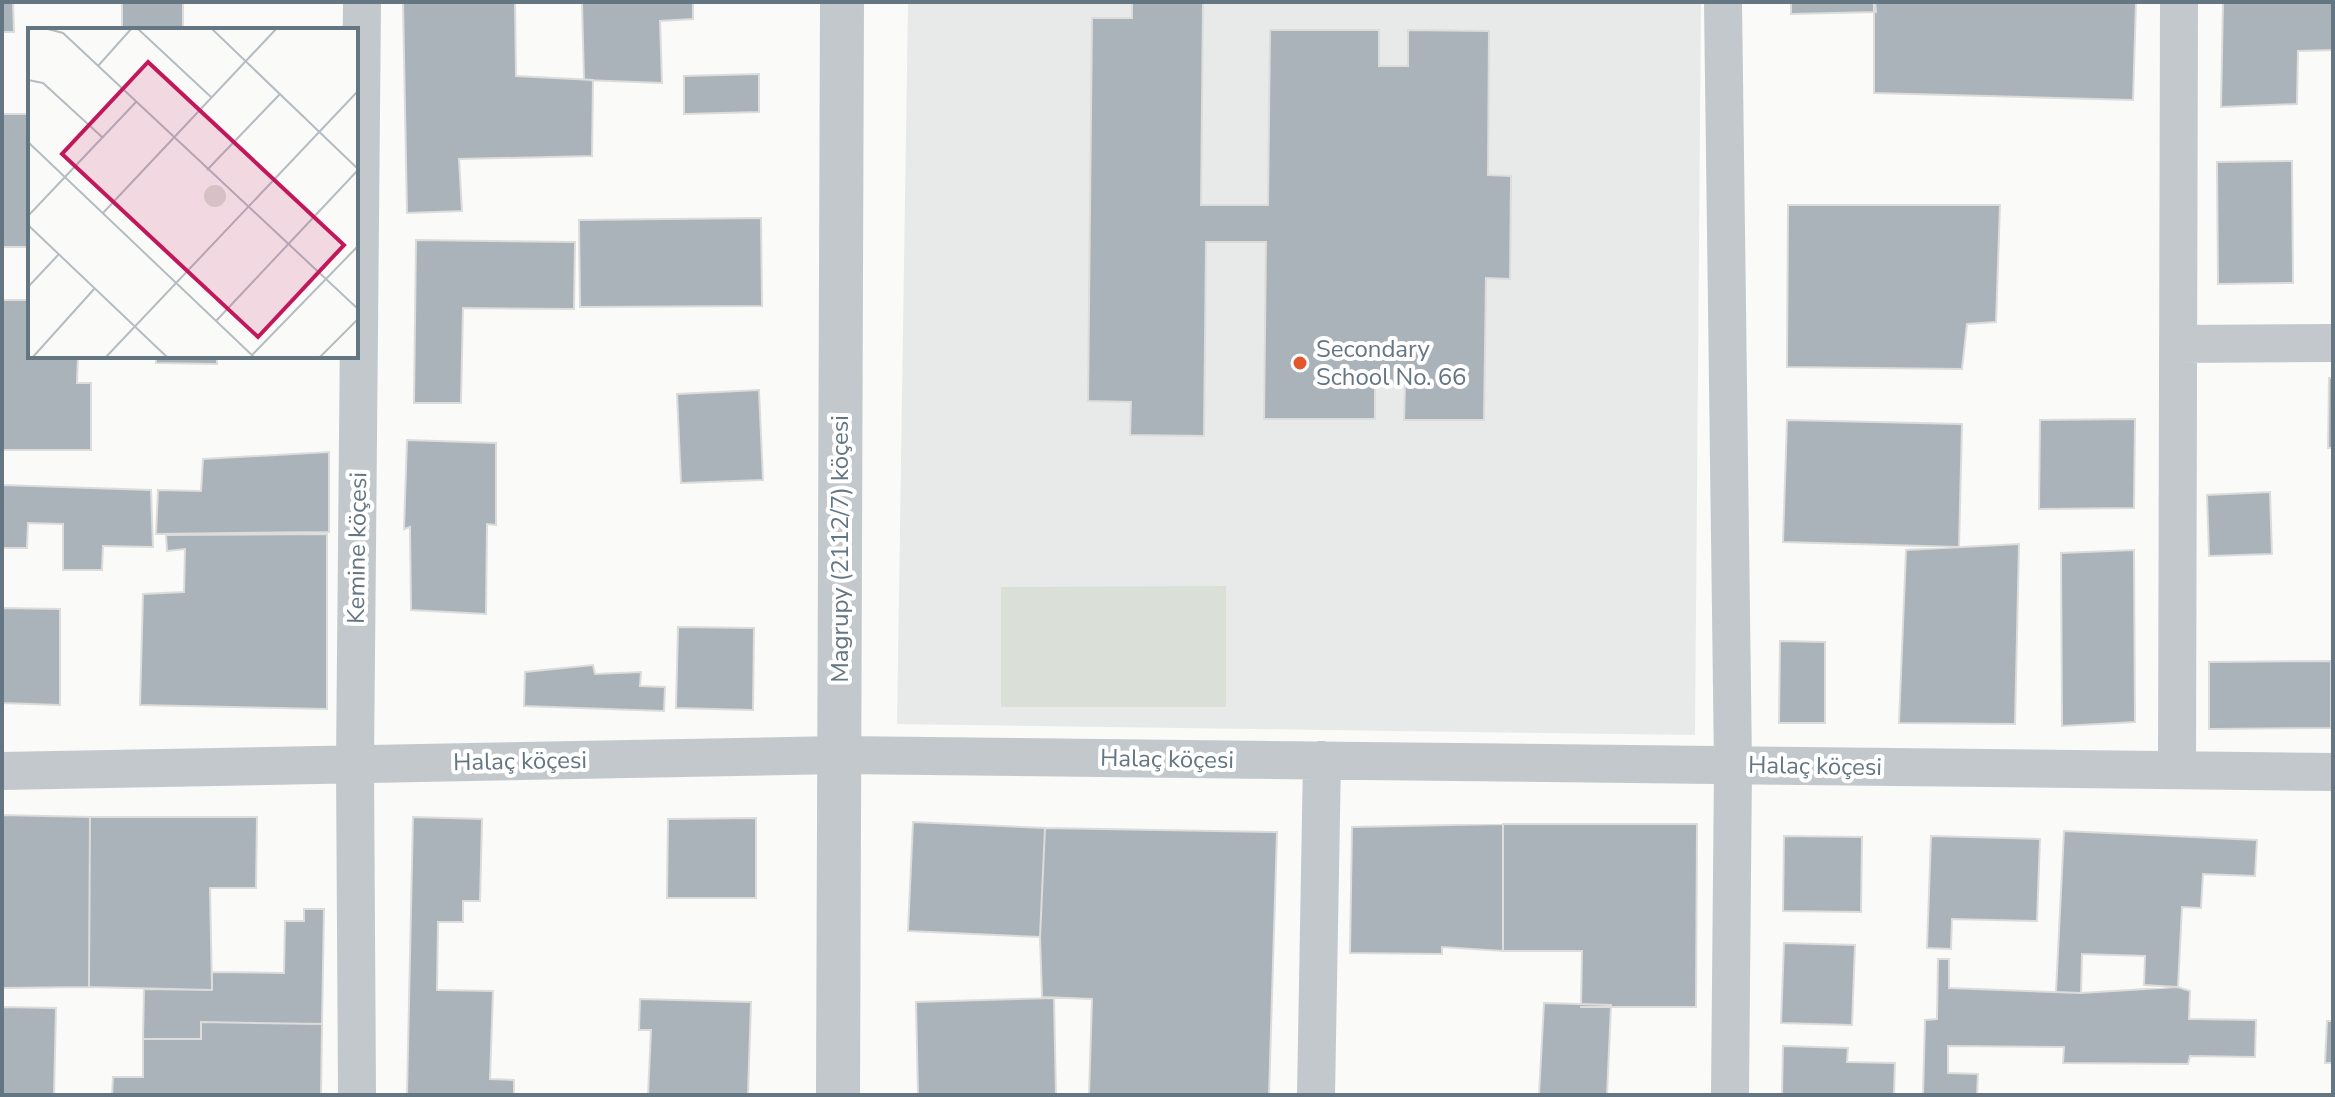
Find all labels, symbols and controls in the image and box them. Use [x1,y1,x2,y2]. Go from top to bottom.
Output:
inset map [28,28,358,358]
place label: Secondary School No. 66 [1316,333,1467,393]
marker: Secondary School No. 66 [1291,354,1309,372]
street label: Magrupy (2112/7) köçesi [824,415,856,683]
street label: Kemine köçesi [340,472,374,624]
street label: Halaç köçesi [1100,742,1234,776]
street label: Halaç köçesi [453,744,587,778]
street label: Halaç köçesi [1748,749,1882,783]

